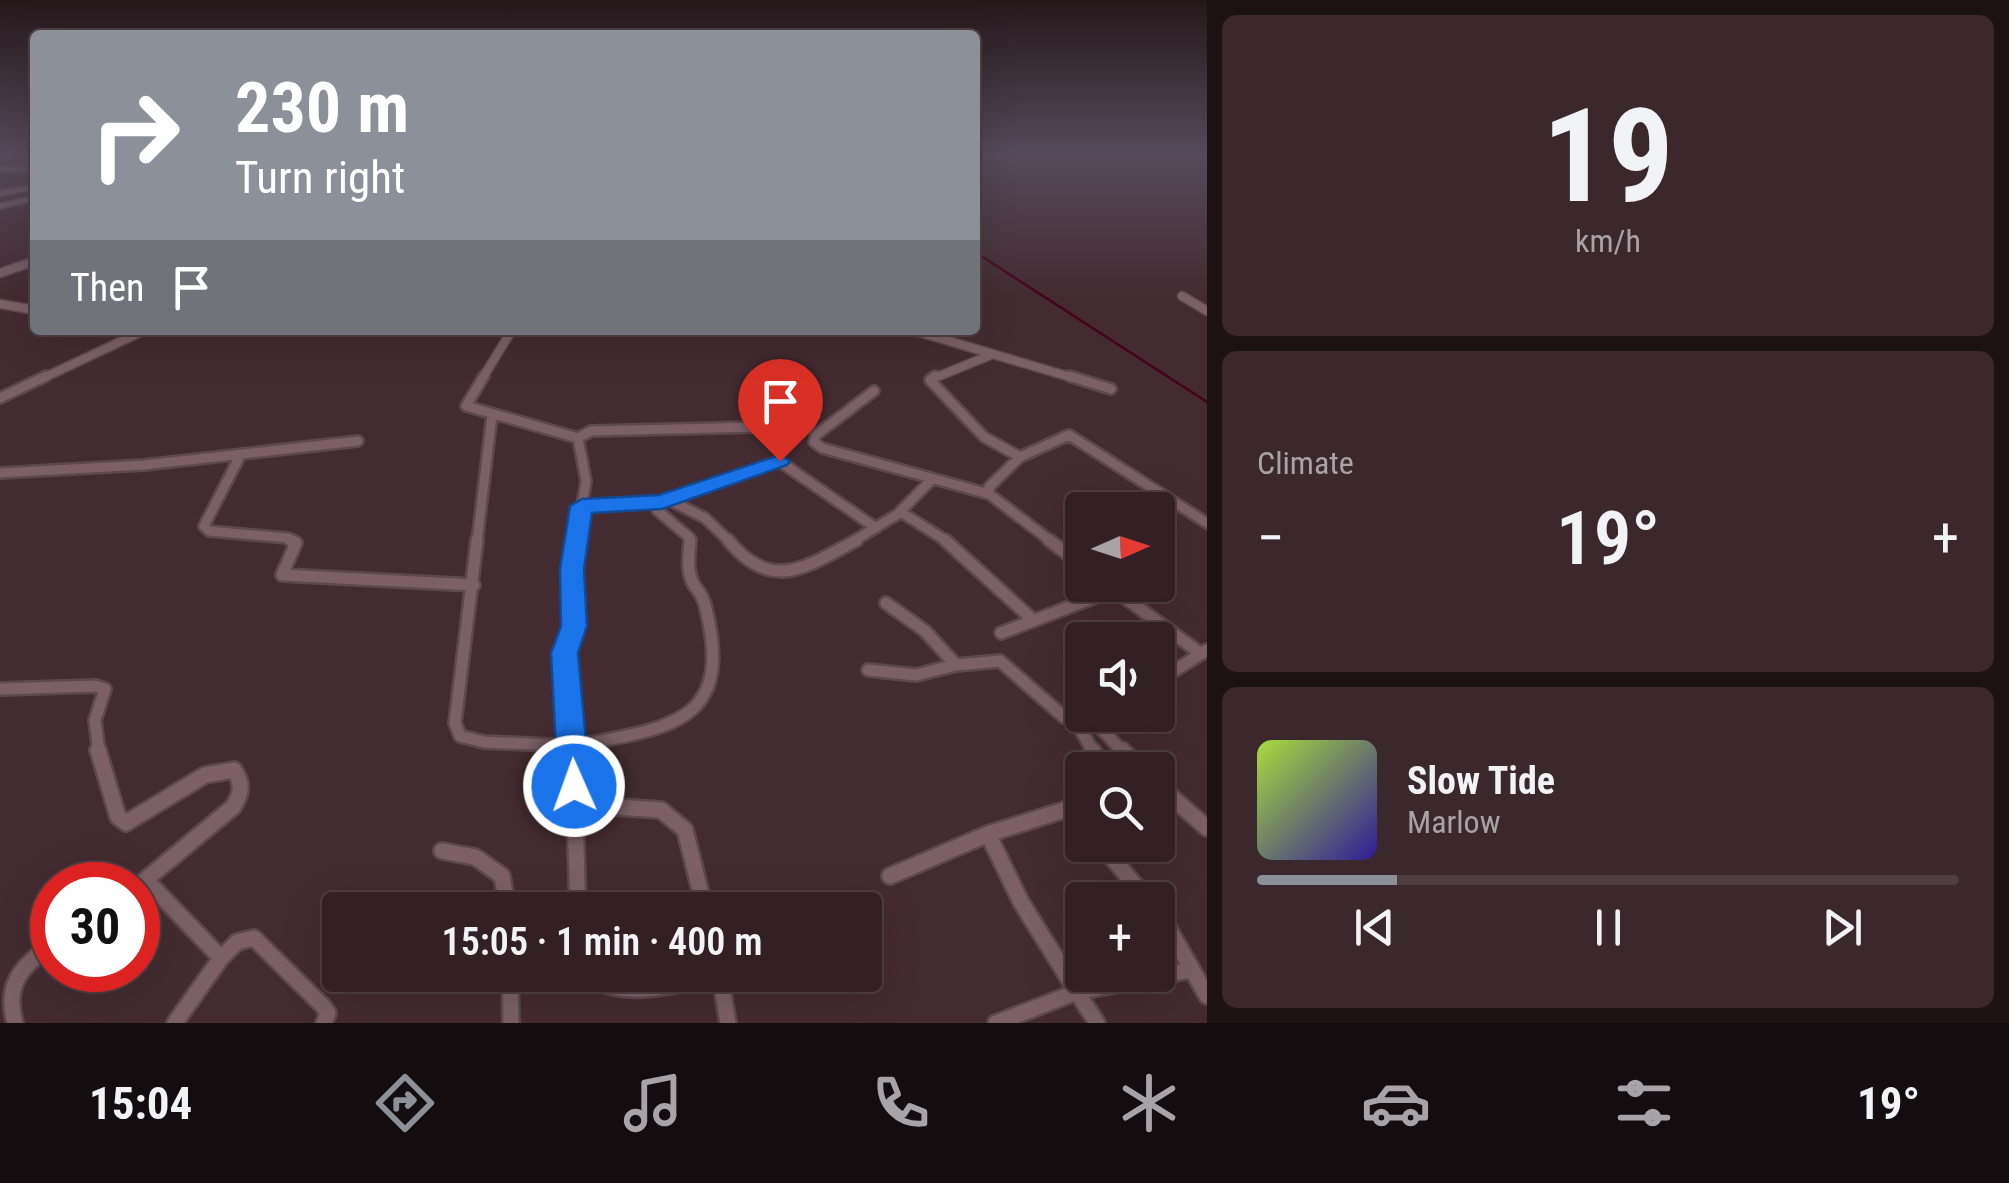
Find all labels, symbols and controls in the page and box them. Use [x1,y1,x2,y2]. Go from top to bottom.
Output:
text: 230 m [235,67,409,149]
icon: right [70,70,200,200]
text: 19 [1542,80,1674,233]
text: Turn right [235,151,405,204]
text: km/h [1575,222,1641,260]
icon: arrive [164,260,219,315]
text: Then [70,266,144,310]
pin [738,359,823,462]
icon: arrive [753,374,808,429]
text: Climate [1257,444,1354,482]
north arrow [1065,492,1175,602]
map controls [1065,492,1175,992]
text: 19° [1556,494,1660,582]
text: − [1257,506,1285,570]
text: + [1932,506,1959,570]
button: sound [1065,622,1175,732]
position arrow [522,734,626,838]
button: search [1065,752,1175,862]
text: Slow Tide [1407,759,1555,803]
text: Marlow [1407,803,1500,841]
speed limit sign: 30 [30,862,160,992]
button: + [1065,882,1175,992]
icon: previous [1347,900,1402,955]
icon: pause [1581,900,1636,955]
icon: next [1815,900,1870,955]
text: 15:05 · 1 min · 400 m [442,920,762,964]
icon: directions [370,1068,440,1138]
icon: music [618,1068,688,1138]
icon: phone [866,1068,936,1138]
icon: climate [1114,1068,1184,1138]
icon: car [1361,1068,1431,1138]
icon: filters [1609,1068,1679,1138]
text: 15:04 [89,1077,192,1130]
text: 19° [1857,1077,1920,1130]

